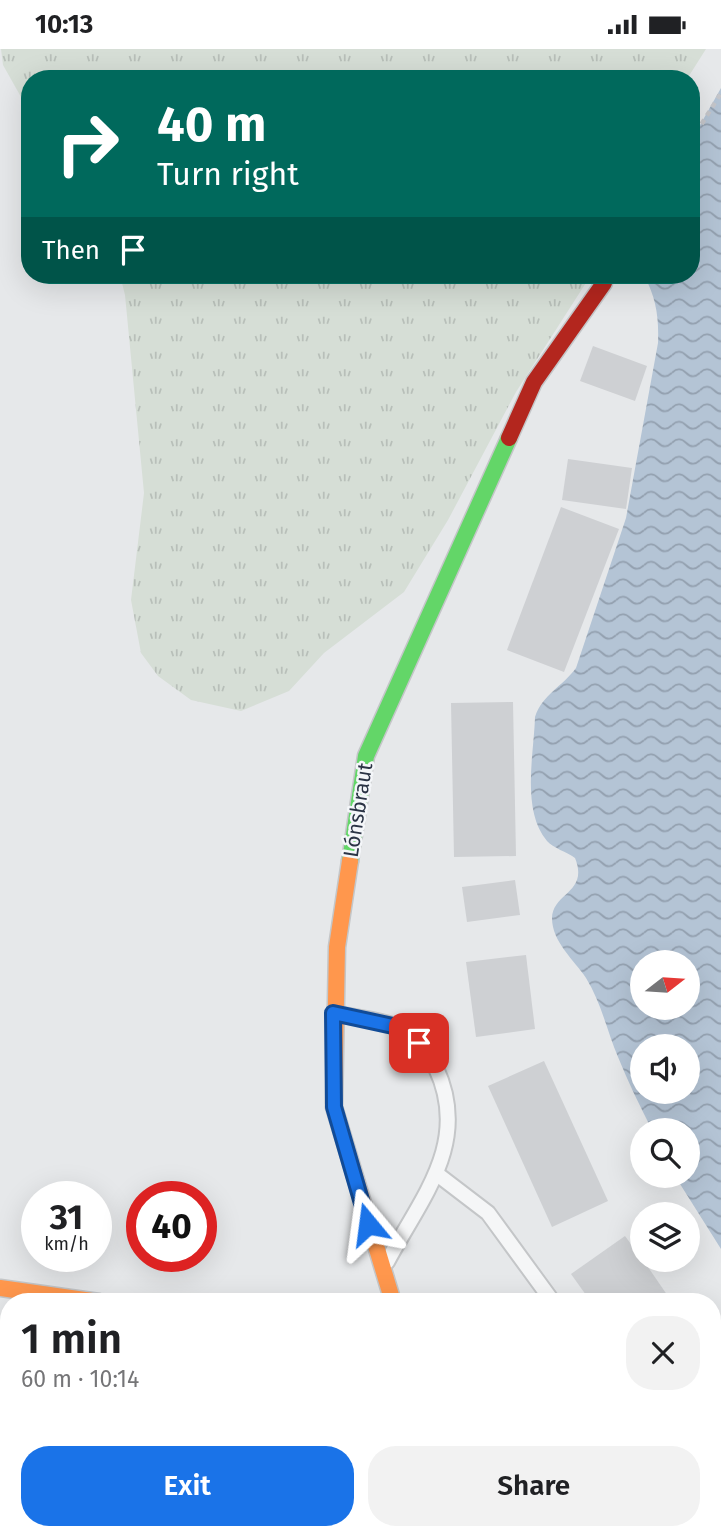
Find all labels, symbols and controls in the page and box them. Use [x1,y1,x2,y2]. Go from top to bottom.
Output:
text: 10:13 [35,9,93,40]
text: 40 m [157,95,266,154]
icon: right [42,98,133,189]
text: Turn right [157,155,299,193]
icon: arrive [114,231,152,269]
text: Then [42,235,100,266]
street label: Lónsbraut [338,760,378,859]
north arrow [630,950,700,1020]
map controls [630,950,700,1272]
pin [389,1013,449,1073]
icon: arrive [400,1024,438,1062]
button: sound [630,1034,700,1104]
button: search [630,1118,700,1188]
speed limit sign: 40 [126,1181,217,1272]
position arrow [331,1187,405,1261]
text: 31 [50,1196,83,1238]
button: layers [630,1202,700,1272]
text: km/h [44,1233,89,1255]
text: 1 min [21,1314,122,1364]
button: close [626,1316,700,1390]
text: 60 m · 10:14 [21,1365,139,1393]
button: Exit [21,1446,354,1526]
button: Share [368,1446,700,1526]

